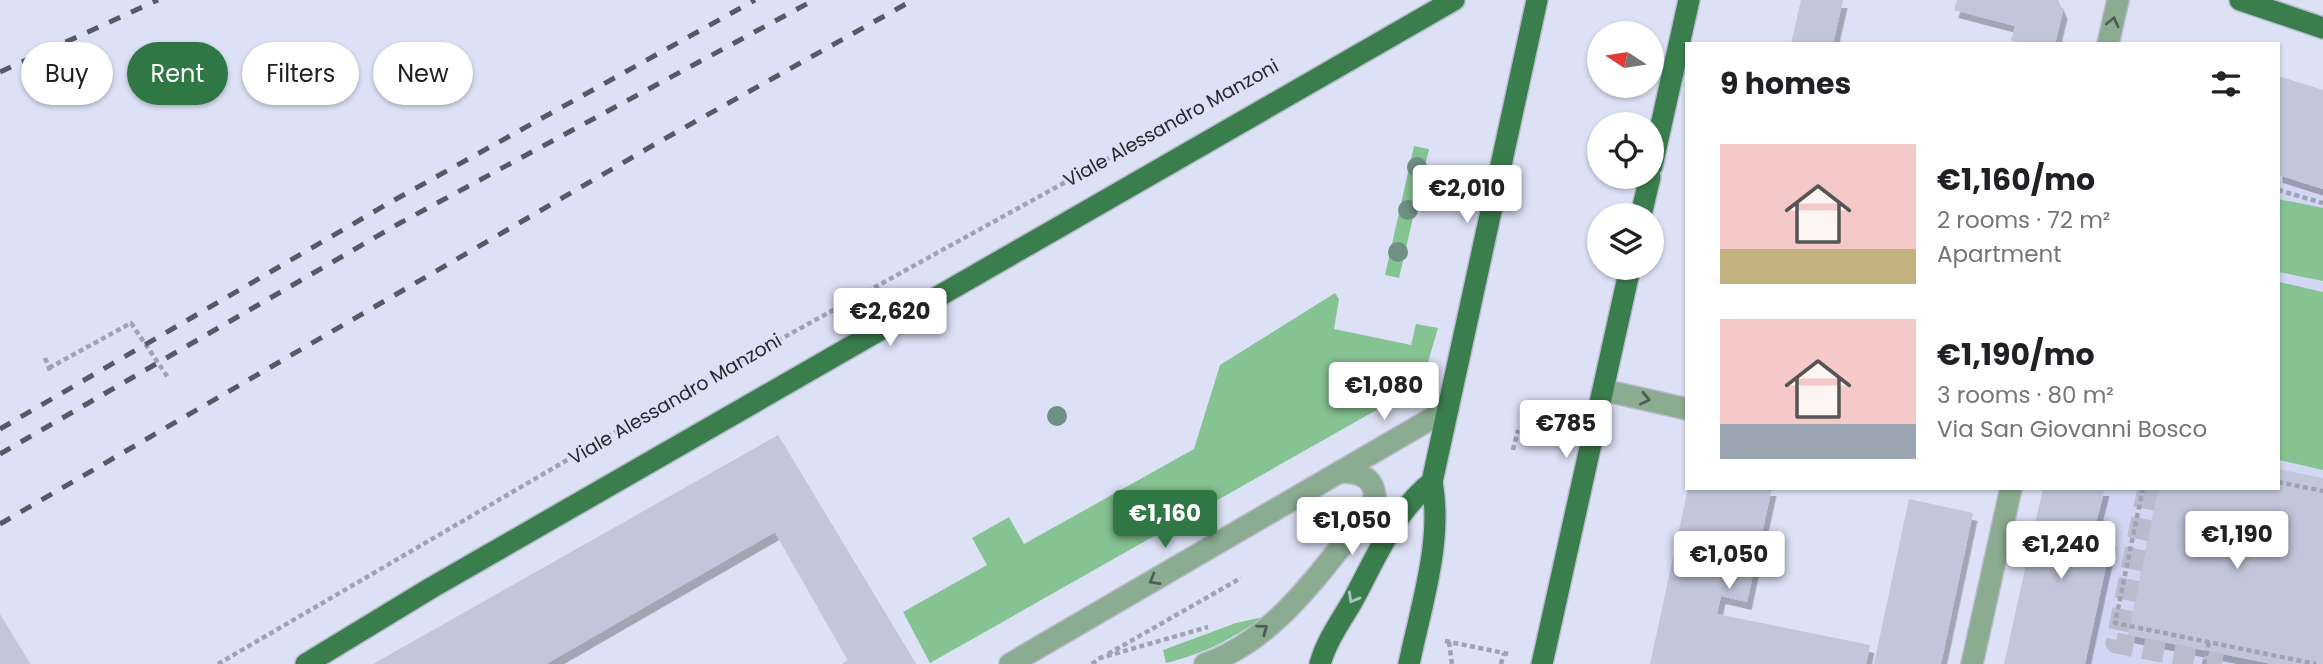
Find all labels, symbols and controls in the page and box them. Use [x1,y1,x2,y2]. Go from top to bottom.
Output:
one-way arrow [2105,16,2120,28]
north arrow [1587,21,1664,98]
map controls [1587,21,1664,280]
chip: Buy [21,42,113,105]
chip: Rent [127,42,228,105]
chip: Filters [242,42,359,105]
chip: New [373,42,473,105]
street label: Viale Alessandro Manzoni [1059,52,1283,194]
text: 9 homes [1720,62,1851,105]
icon: filters [2207,65,2245,103]
button: locate [1587,112,1664,189]
text: €1,160/mo [1937,158,2095,201]
pin: €2,010 [1410,166,1524,225]
text: €2,010 [1429,172,1505,204]
icon: home [1776,172,1860,256]
button: layers [1587,203,1664,280]
text: 2 rooms · 72 m² [1937,204,2110,236]
text: Apartment [1937,238,2062,270]
pin: €2,620 [833,288,947,348]
text: €2,620 [850,295,930,327]
street label: Viale Alessandro Manzoni [563,327,787,471]
text: €1,190/mo [1937,333,2095,376]
icon: home [1776,347,1860,431]
pin: €1,080 [1327,362,1441,422]
text: €1,080 [1345,369,1423,401]
text: 3 rooms · 80 m² [1937,379,2114,411]
one-way arrow [1639,391,1651,405]
pin: €785 [1525,400,1607,460]
text: €785 [1536,407,1596,439]
text: Via San Giovanni Bosco [1937,413,2207,445]
pin: €1,160 [1108,490,1222,550]
text: €1,160 [1129,497,1201,529]
pin: €1,050 [1295,498,1409,557]
text: €1,050 [1313,504,1391,536]
pin: €1,190 [2180,512,2294,571]
text: €1,190 [2201,518,2273,550]
pin: €1,240 [2004,522,2118,581]
text: €1,240 [2022,528,2100,560]
pin: €1,050 [1672,532,1786,591]
text: €1,050 [1690,538,1768,570]
one-way arrow [1149,572,1162,585]
one-way arrow [1348,591,1361,604]
one-way arrow [1255,625,1268,637]

